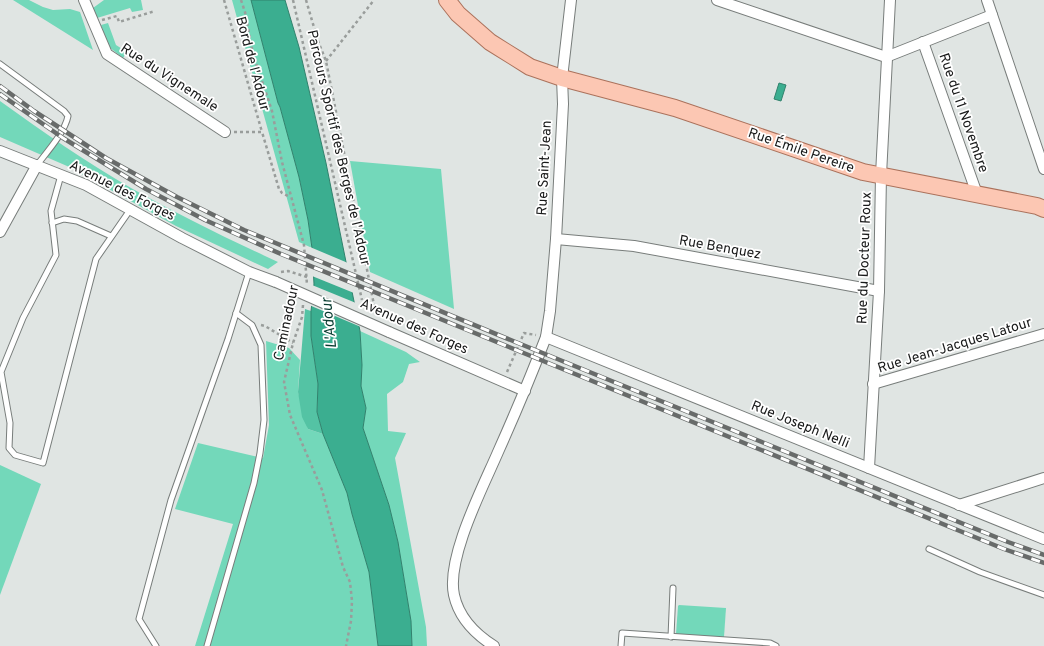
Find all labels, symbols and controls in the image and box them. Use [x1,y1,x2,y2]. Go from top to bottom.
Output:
street label: Bord de l'Adour [231,15,273,114]
street label: Parcours Sportif des Berges de l'Adour [303,28,374,268]
street label: Rue du Vignemale [117,40,221,116]
street label: Rue du 11 Novembre [935,51,991,175]
street label: Rue Saint-Jean [534,120,556,216]
street label: Rue Émile Pereire [746,124,857,177]
street label: Avenue des Forges [66,157,178,225]
street label: Rue du Docteur Roux [854,192,876,324]
street label: Rue Benquez [678,232,762,264]
street label: Caminadour [271,283,303,362]
water label: L'Adour [318,295,342,349]
street label: Avenue des Forges [357,296,471,358]
street label: Rue Jean-Jacques Latour [876,314,1035,378]
street label: Rue Joseph Nelli [748,398,852,452]

